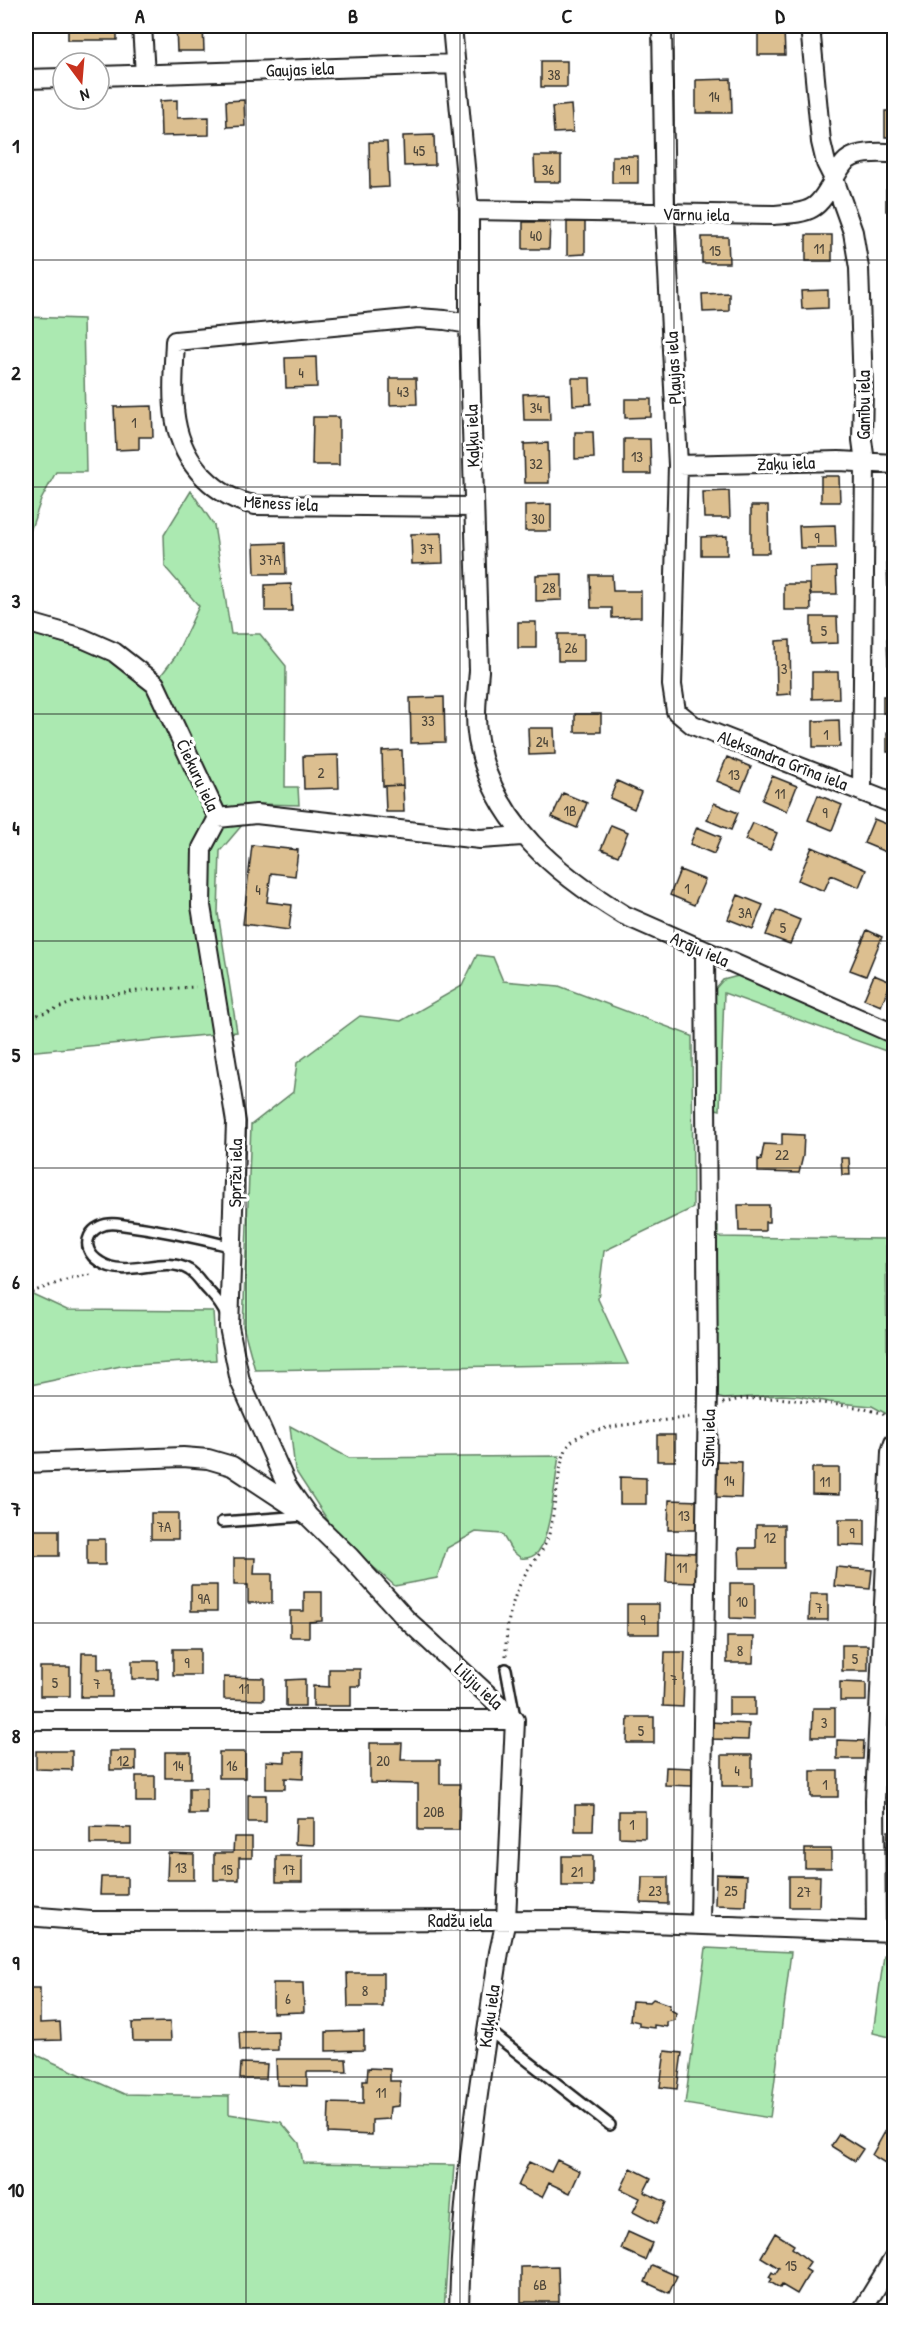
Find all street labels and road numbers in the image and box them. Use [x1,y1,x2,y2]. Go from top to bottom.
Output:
street label: Gaujas iela [265,55,335,83]
street label: Vārnu iela [662,201,730,227]
street label: Pļaujas iela [659,331,687,405]
street label: Ganību iela [851,370,876,440]
street label: Kaļķu iela [458,404,486,468]
street label: Zaķu iela [757,449,815,477]
street label: Mēness iela [243,489,319,517]
street label: Aleksandra Grīna iela [714,724,852,796]
street label: Čiekuru iela [170,735,226,815]
street label: Arāju iela [667,925,733,973]
street label: Sprīžu iela [222,1138,248,1208]
street label: Sūnu iela [695,1409,721,1467]
street label: Liliju iela [449,1657,509,1715]
street label: Radžu iela [428,1908,492,1933]
street label: Kaļķu iela [472,1983,506,2049]

